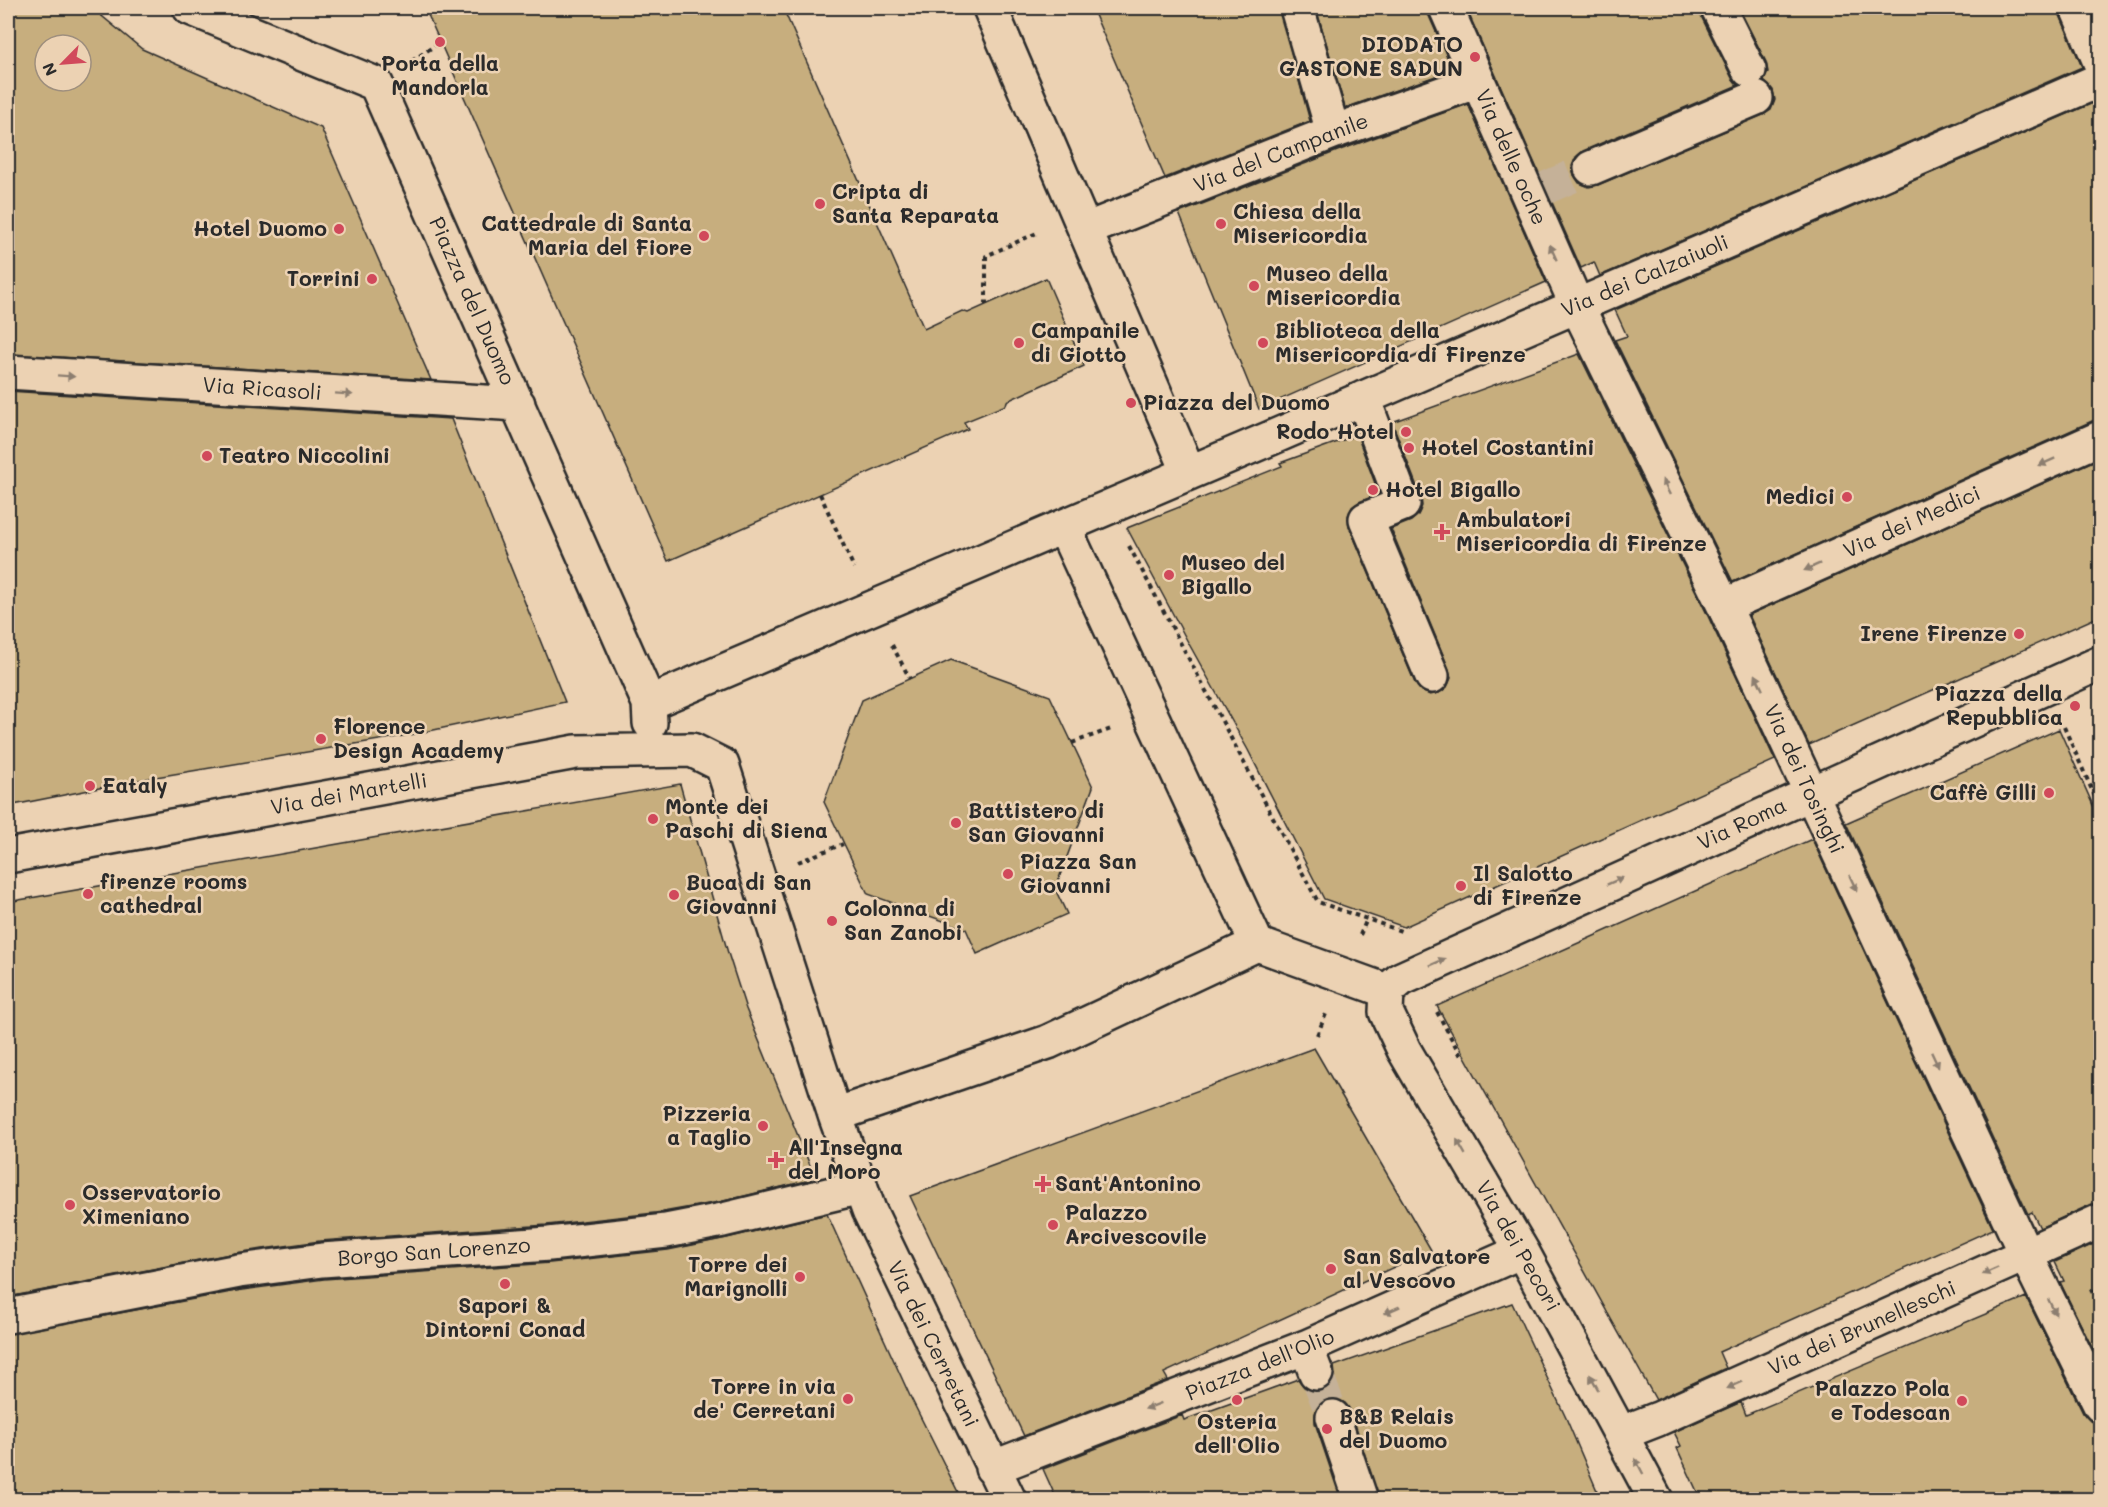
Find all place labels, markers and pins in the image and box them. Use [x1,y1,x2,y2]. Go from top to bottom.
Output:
place label: DIODATO GASTONE SADUN [1279,30,1463,81]
marker: Porta della Mandorla [433,35,447,49]
place label: Porta della Mandorla [381,49,499,100]
marker: DIODATO GASTONE SADUN [1468,50,1482,64]
place label: Cripta di Santa Reparata [832,177,999,228]
marker: Cripta di Santa Reparata [813,197,827,211]
place label: Chiesa della Misericordia [1233,197,1368,248]
place label: Cattedrale di Santa Maria del Fiore [481,209,692,260]
place label: Hotel Duomo [193,214,327,241]
marker: Chiesa della Misericordia [1214,217,1228,231]
marker: Hotel Duomo [332,222,346,236]
marker: Cattedrale di Santa Maria del Fiore [697,229,711,243]
place label: Museo della Misericordia [1266,259,1401,310]
place label: Torrini [287,264,360,291]
marker: Torrini [365,272,379,286]
marker: Museo della Misericordia [1247,279,1261,293]
place label: Campanile di Giotto [1031,316,1140,367]
place label: Biblioteca della Misericordia di Firenze [1275,316,1526,367]
marker: Campanile di Giotto [1012,336,1026,350]
marker: Biblioteca della Misericordia di Firenze [1256,336,1270,350]
place label: Piazza del Duomo [1143,388,1330,415]
marker: Piazza del Duomo [1124,396,1138,410]
place label: Rodo Hotel [1276,417,1394,444]
marker: Rodo Hotel [1399,425,1413,439]
place label: Hotel Costantini [1421,433,1594,460]
place label: Teatro Niccolini [219,441,390,468]
marker: Hotel Costantini [1402,441,1416,455]
marker: Teatro Niccolini [200,449,214,463]
place label: Hotel Bigallo [1385,475,1521,502]
place label: Medici [1765,482,1835,509]
marker: Hotel Bigallo [1366,483,1380,497]
marker: Medici [1840,490,1854,504]
place label: Ambulatori Misericordia di Firenze [1456,505,1707,556]
marker: Ambulatori Misericordia di Firenze [1433,523,1451,541]
place label: Museo del Bigallo [1181,548,1285,599]
marker: Museo del Bigallo [1162,568,1176,582]
place label: Irene Firenze [1860,619,2007,646]
marker: Irene Firenze [2012,627,2026,641]
place label: Piazza della Repubblica [1934,679,2063,730]
marker: Piazza della Repubblica [2068,699,2082,713]
place label: Florence Design Academy [333,712,504,764]
marker: Florence Design Academy [314,732,328,746]
place label: Eataly [102,771,168,799]
place label: Caffè Gilli [1930,778,2037,805]
marker: Eataly [83,779,97,793]
marker: Caffè Gilli [2042,786,2056,800]
place label: Monte dei Paschi di Siena [665,792,828,843]
place label: Battistero di San Giovanni [968,796,1105,847]
marker: Monte dei Paschi di Siena [646,812,660,826]
marker: Battistero di San Giovanni [949,816,963,830]
place label: Piazza San Giovanni [1020,847,1137,898]
place label: Il Salotto di Firenze [1473,859,1581,910]
place label: firenze rooms cathedral [100,867,247,918]
marker: Piazza San Giovanni [1001,867,1015,881]
place label: Buca di San Giovanni [686,868,811,919]
marker: Il Salotto di Firenze [1454,879,1468,893]
marker: firenze rooms cathedral [81,887,95,901]
marker: Buca di San Giovanni [667,888,681,902]
place label: Colonna di San Zanobi [844,894,963,945]
marker: Colonna di San Zanobi [825,914,839,928]
place label: Pizzeria a Taglio [662,1099,751,1150]
marker: Pizzeria a Taglio [756,1119,770,1133]
place label: All'Insegna del Moro [788,1133,903,1184]
marker: All'Insegna del Moro [769,1153,783,1167]
place label: Sant'Antonino [1055,1169,1201,1196]
marker: Sant'Antonino [1036,1177,1050,1191]
place label: Osservatorio Ximeniano [82,1178,221,1229]
marker: Osservatorio Ximeniano [63,1198,77,1212]
place label: Palazzo Arcivescovile [1065,1198,1207,1249]
marker: Palazzo Arcivescovile [1046,1218,1060,1232]
place label: San Salvatore al Vescovo [1343,1242,1490,1293]
place label: Torre dei Marignolli [684,1250,788,1301]
marker: San Salvatore al Vescovo [1324,1262,1338,1276]
marker: Torre dei Marignolli [793,1270,807,1284]
marker: Sapori & Dintorni Conad [498,1277,512,1291]
place label: Sapori & Dintorni Conad [425,1291,585,1342]
place label: Torre in via de' Cerretani [693,1372,836,1423]
place label: Palazzo Pola e Todescan [1815,1374,1950,1425]
marker: Torre in via de' Cerretani [841,1392,855,1406]
marker: Osteria dell'Olio [1230,1393,1244,1407]
marker: Palazzo Pola e Todescan [1955,1394,1969,1408]
place label: B&B Relais del Duomo [1339,1402,1454,1453]
place label: Osteria dell'Olio [1194,1407,1280,1458]
marker: B&B Relais del Duomo [1320,1422,1334,1436]

